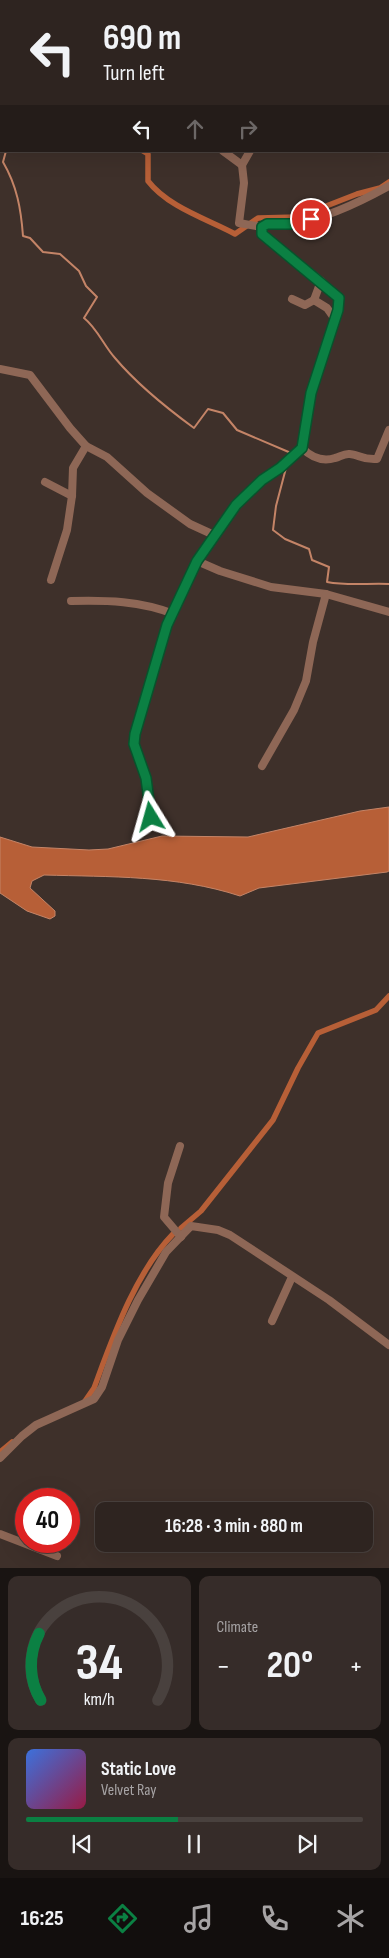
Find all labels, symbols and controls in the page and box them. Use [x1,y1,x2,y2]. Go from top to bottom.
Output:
text: 690 m [103,17,181,60]
icon: left [20,20,85,85]
text: Turn left [103,60,165,87]
icon: left [128,115,156,143]
icon: ahead [181,115,209,143]
icon: right [234,115,262,143]
pin [290,198,332,240]
icon: arrive [297,205,325,233]
position arrow [124,790,176,842]
speed limit sign: 40 [15,1488,80,1553]
text: 16:28 · 3 min · 880 m [165,1515,303,1538]
text: Climate [217,1618,258,1637]
text: 34 [75,1632,123,1695]
text: 20° [266,1643,313,1688]
text: − [217,1650,230,1683]
text: + [349,1650,363,1683]
text: km/h [84,1689,115,1710]
text: Static Love [101,1758,176,1781]
text: Velvet Ray [101,1781,156,1800]
icon: previous [68,1830,96,1858]
icon: pause [180,1830,208,1858]
icon: next [293,1830,321,1858]
icon: directions [105,1901,140,1936]
icon: music [181,1901,216,1936]
icon: phone [257,1901,292,1936]
icon: climate [333,1901,368,1936]
text: 16:25 [21,1905,64,1932]

